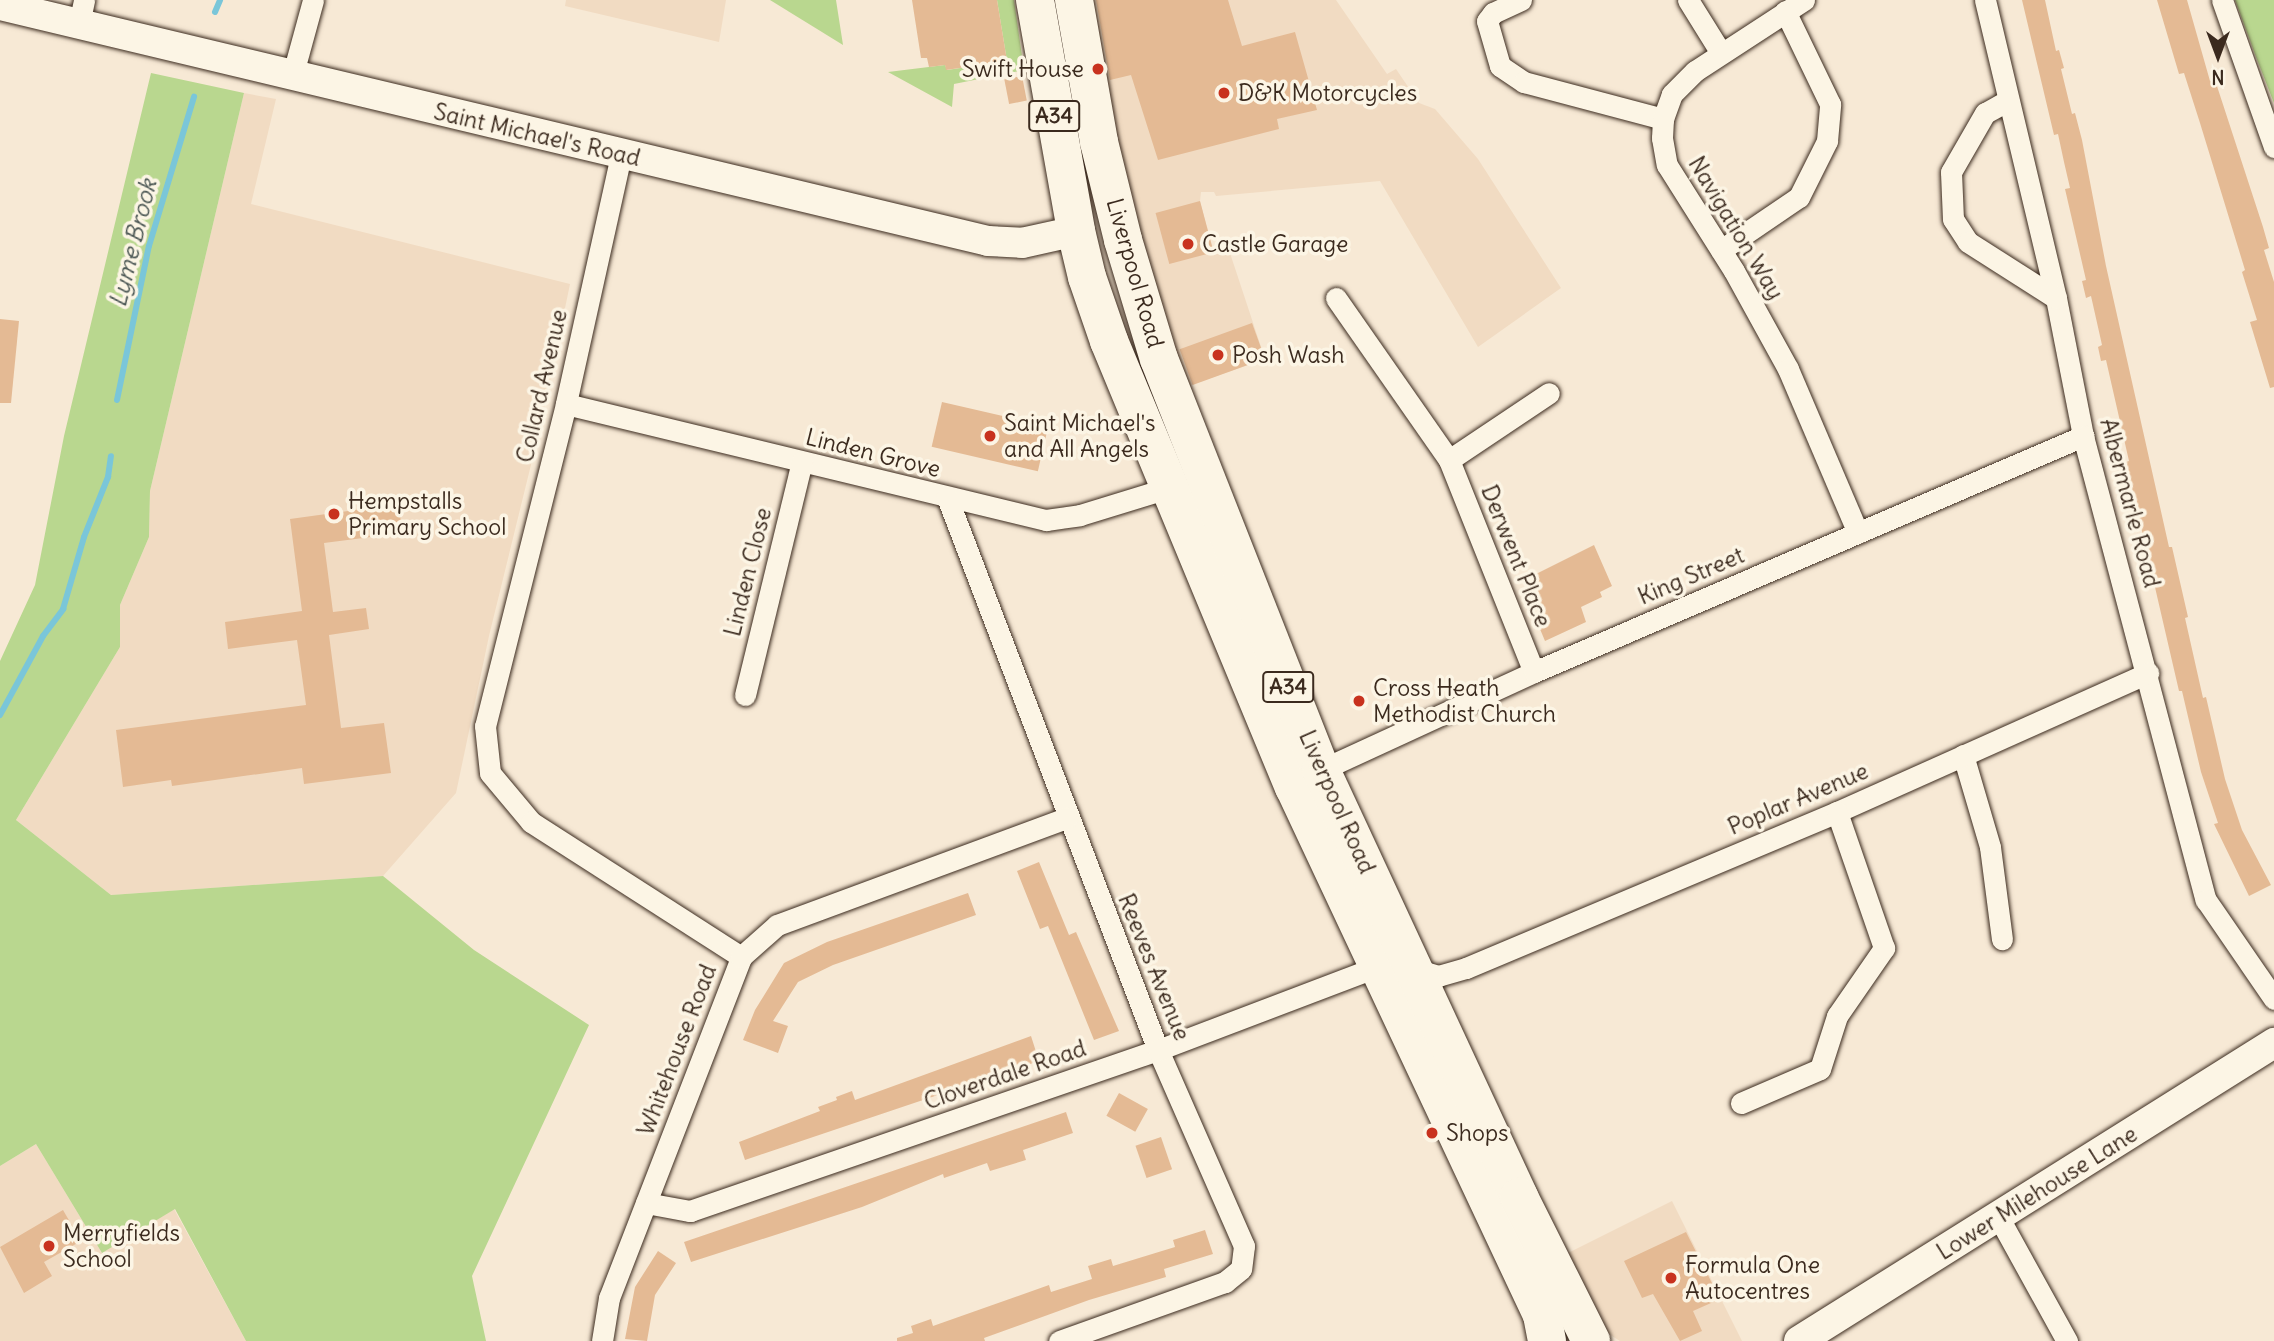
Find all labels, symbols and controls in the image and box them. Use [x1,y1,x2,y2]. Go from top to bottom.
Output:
north arrow [2183,21,2253,91]
place label: Swift House [962,55,1084,83]
marker: Swift House [1090,61,1106,77]
text: N [2211,65,2225,89]
place label: D&K Motorcycles [1238,79,1417,107]
marker: D&K Motorcycles [1216,85,1232,101]
street label: Saint Michael's Road [431,98,643,172]
road number: A34 [1028,99,1080,134]
street label: Navigation Way [1682,151,1790,305]
water label: Lyme Brook [103,176,163,310]
street label: Liverpool Road [1100,195,1170,351]
place label: Castle Garage [1202,230,1348,258]
marker: Castle Garage [1180,236,1196,252]
street label: Collard Avenue [511,307,573,465]
place label: Posh Wash [1232,341,1344,369]
marker: Posh Wash [1210,347,1226,363]
place label: Saint Michael's and All Angels [1004,409,1156,463]
street label: Albermarle Road [2094,415,2166,591]
street label: Linden Grove [803,423,943,483]
marker: Saint Michael's and All Angels [982,428,998,444]
street label: Derwent Place [1475,481,1557,631]
place label: Hempstalls Primary School [348,487,506,541]
street label: Linden Close [719,505,777,639]
marker: Hempstalls Primary School [326,506,342,522]
street label: King Street [1634,541,1748,611]
road number: A34 [1262,670,1314,704]
place label: Cross Heath Methodist Church [1373,674,1556,728]
marker: Cross Heath Methodist Church [1351,693,1367,709]
street label: Liverpool Road [1293,726,1381,878]
street label: Poplar Avenue [1724,757,1872,841]
street label: Reeves Avenue [1112,890,1196,1044]
street label: Whitehouse Road [632,961,722,1139]
street label: Cloverdale Road [920,1034,1090,1116]
place label: Shops [1446,1119,1509,1147]
street label: Lower Milehouse Lane [1932,1120,2142,1266]
marker: Shops [1424,1125,1440,1141]
place label: Merryfields School [63,1219,180,1273]
marker: Merryfields School [41,1238,57,1254]
place label: Formula One Autocentres [1685,1251,1820,1305]
marker: Formula One Autocentres [1663,1270,1679,1286]

